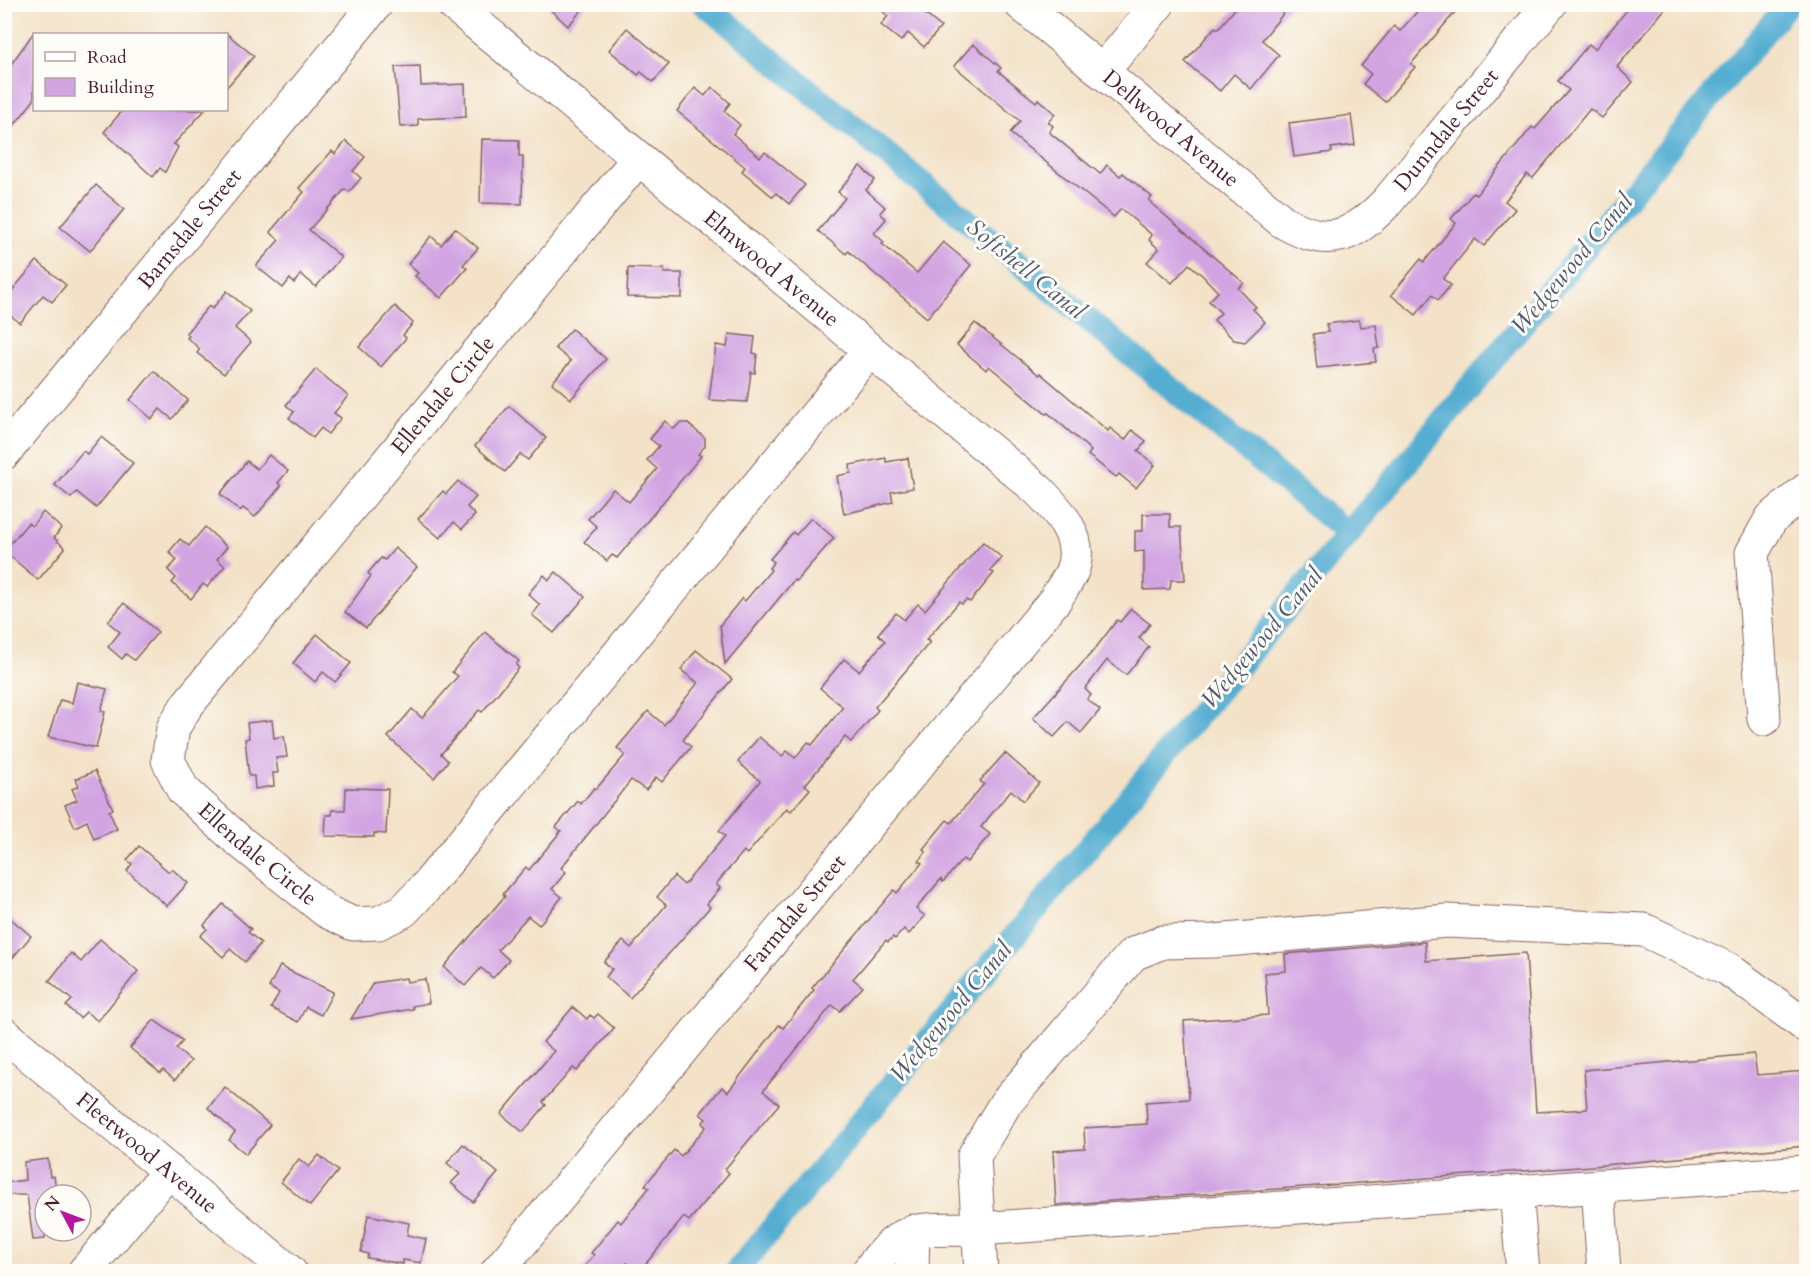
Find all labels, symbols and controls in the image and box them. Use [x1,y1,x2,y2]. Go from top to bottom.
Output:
legend [33,33,228,111]
text: Road [87,45,127,70]
street label: Dunndale Street [1387,62,1506,198]
street label: Dellwood Avenue [1096,63,1246,194]
text: Building [87,75,155,100]
street label: Barnsdale Street [131,162,248,296]
water label: Wedgewood Canal [1503,185,1642,342]
street label: Elmwood Avenue [697,203,846,334]
water label: Softshell Canal [960,211,1094,328]
street label: Ellendale Circle [384,329,502,461]
water label: Wedgewood Canal [1193,559,1332,716]
street label: Ellendale Circle [191,796,323,913]
street label: Farmdale Street [737,848,853,978]
water label: Wedgewood Canal [882,933,1021,1090]
street label: Fleetwood Avenue [70,1085,224,1221]
north arrow [33,1183,93,1243]
text: N [40,1191,65,1216]

